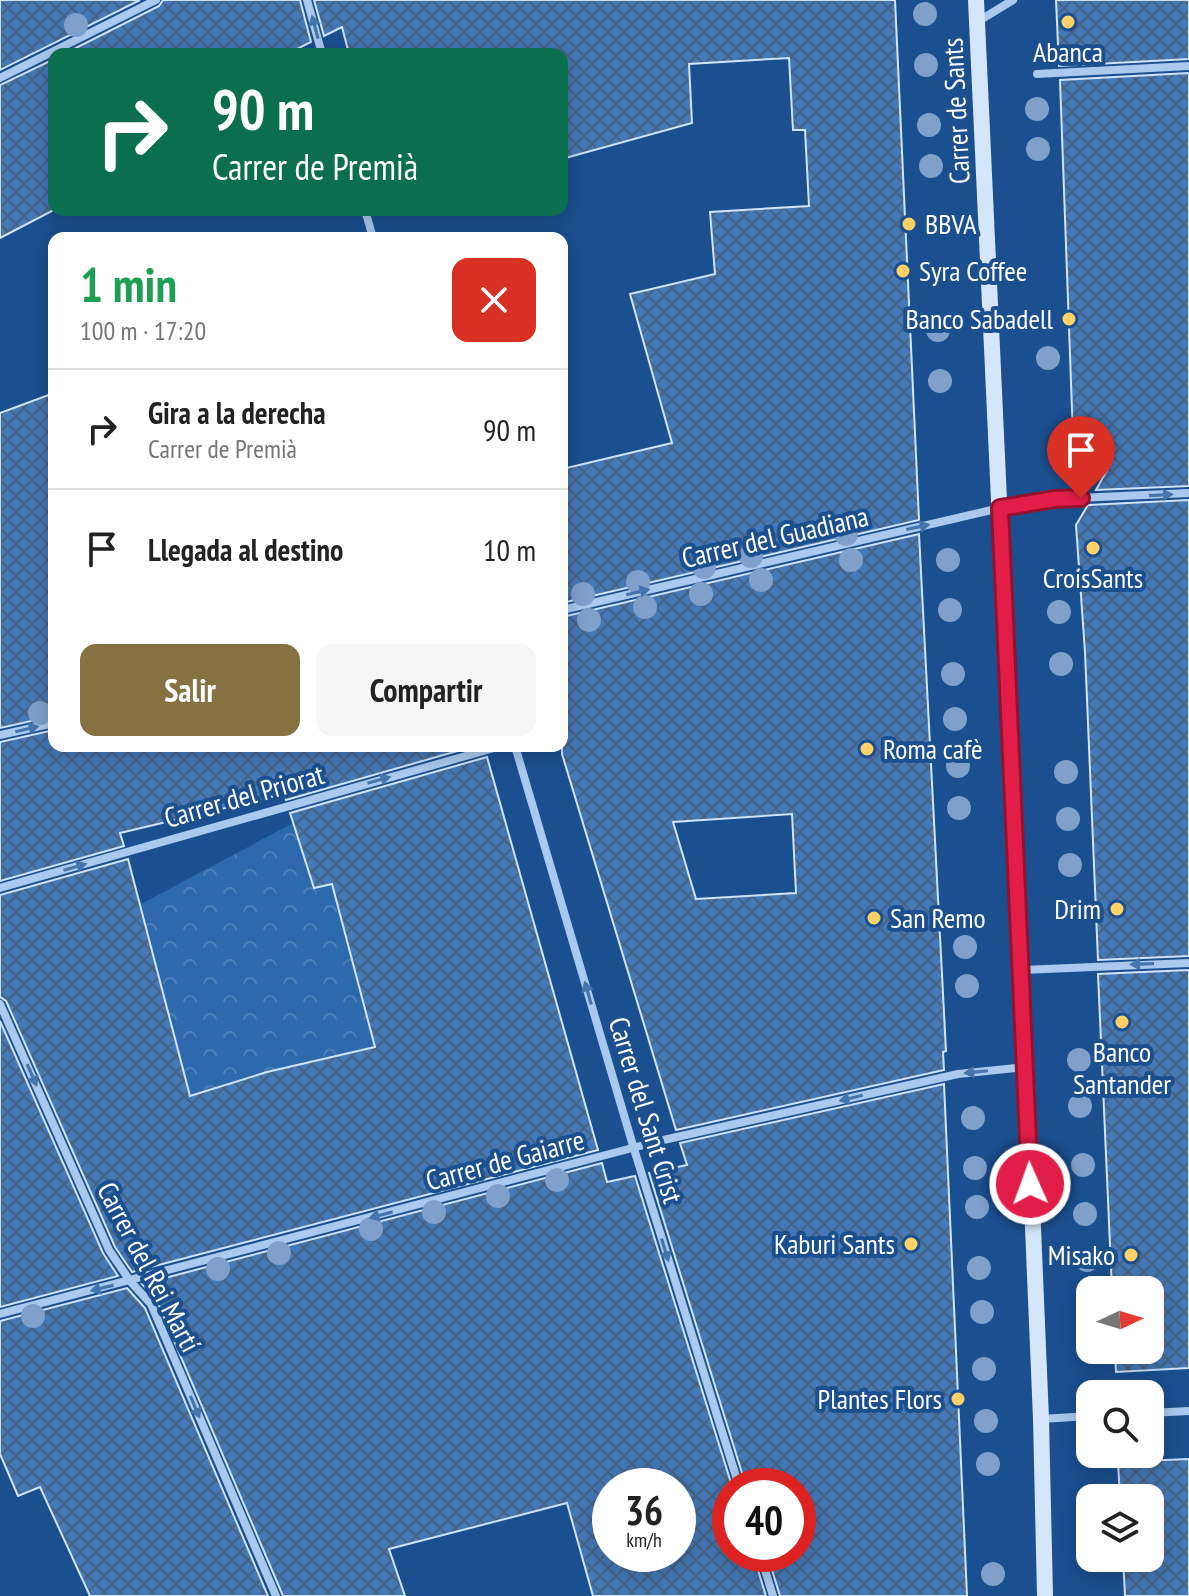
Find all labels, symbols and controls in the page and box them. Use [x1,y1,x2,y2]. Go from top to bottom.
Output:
marker: Abanca [1059,13,1077,31]
one-way arrow [308,15,321,39]
place label: Abanca [1033,33,1103,70]
street label: Carrer de Sants [933,37,978,185]
text: 90 m [212,73,314,145]
icon: right [80,80,184,184]
text: Carrer de Premià [212,143,418,190]
place label: BBVA [925,205,977,242]
marker: BBVA [900,215,918,233]
place label: Syra Coffee [919,252,1027,289]
text: 1 min [80,253,177,315]
button: close [452,258,536,342]
marker: Syra Coffee [894,262,912,280]
place label: Banco Sabadell [906,300,1053,337]
marker: Banco Sabadell [1060,310,1078,328]
text: 100 m · 17:20 [80,314,206,347]
text: Gira a la derecha [148,393,326,432]
icon: right [80,407,124,451]
text: 90 m [483,410,536,449]
pin [1047,416,1115,498]
icon: arrive [1059,428,1103,472]
text: Carrer de Premià [148,432,297,465]
one-way arrow [1149,488,1174,501]
street label: Carrer del Guadiana [678,497,872,576]
one-way arrow [906,520,931,532]
icon: arrive [80,527,124,571]
text: Llegada al destino [148,530,343,569]
text: 10 m [483,530,536,569]
marker: CroisSants [1084,539,1102,557]
place label: CroisSants [1043,559,1143,596]
one-way arrow [626,586,651,598]
button: Salir [80,644,300,736]
button: Compartir [316,644,536,736]
one-way arrow [15,722,40,735]
place label: Roma cafè [883,730,983,767]
marker: Roma cafè [858,740,876,758]
street label: Carrer del Priorat [160,755,328,836]
one-way arrow [367,774,392,786]
one-way arrow [63,860,87,873]
place label: Drim [1054,890,1101,927]
place label: San Remo [890,899,986,936]
marker: Drim [1108,900,1126,918]
marker: San Remo [865,909,883,927]
one-way arrow [1129,958,1154,971]
one-way arrow [581,981,594,1005]
street label: Carrer del Sant Crist [601,1012,692,1208]
marker: Banco Santander [1113,1013,1131,1031]
place label: Banco Santander [1073,1033,1171,1102]
one-way arrow [25,1063,38,1087]
one-way arrow [963,1066,988,1079]
one-way arrow [838,1092,863,1105]
street label: Carrer de Gaiarre [421,1121,588,1198]
position arrow [988,1142,1072,1226]
street label: Carrer del Rei Martí [89,1175,210,1358]
one-way arrow [368,1210,393,1222]
place label: Kaburi Sants [774,1225,895,1262]
marker: Kaburi Sants [902,1235,920,1253]
place label: Misako [1048,1236,1115,1273]
one-way arrow [660,1238,672,1262]
marker: Misako [1122,1246,1140,1264]
north arrow [1076,1276,1164,1364]
map controls [1076,1276,1164,1572]
one-way arrow [90,1282,115,1294]
place label: Plantes Flors [818,1380,942,1417]
button: search [1076,1380,1164,1468]
marker: Plantes Flors [949,1390,967,1408]
one-way arrow [188,1395,201,1419]
speed limit sign: 40 [712,1468,816,1572]
text: 36 [625,1484,663,1536]
button: layers [1076,1484,1164,1572]
text: km/h [626,1527,662,1553]

